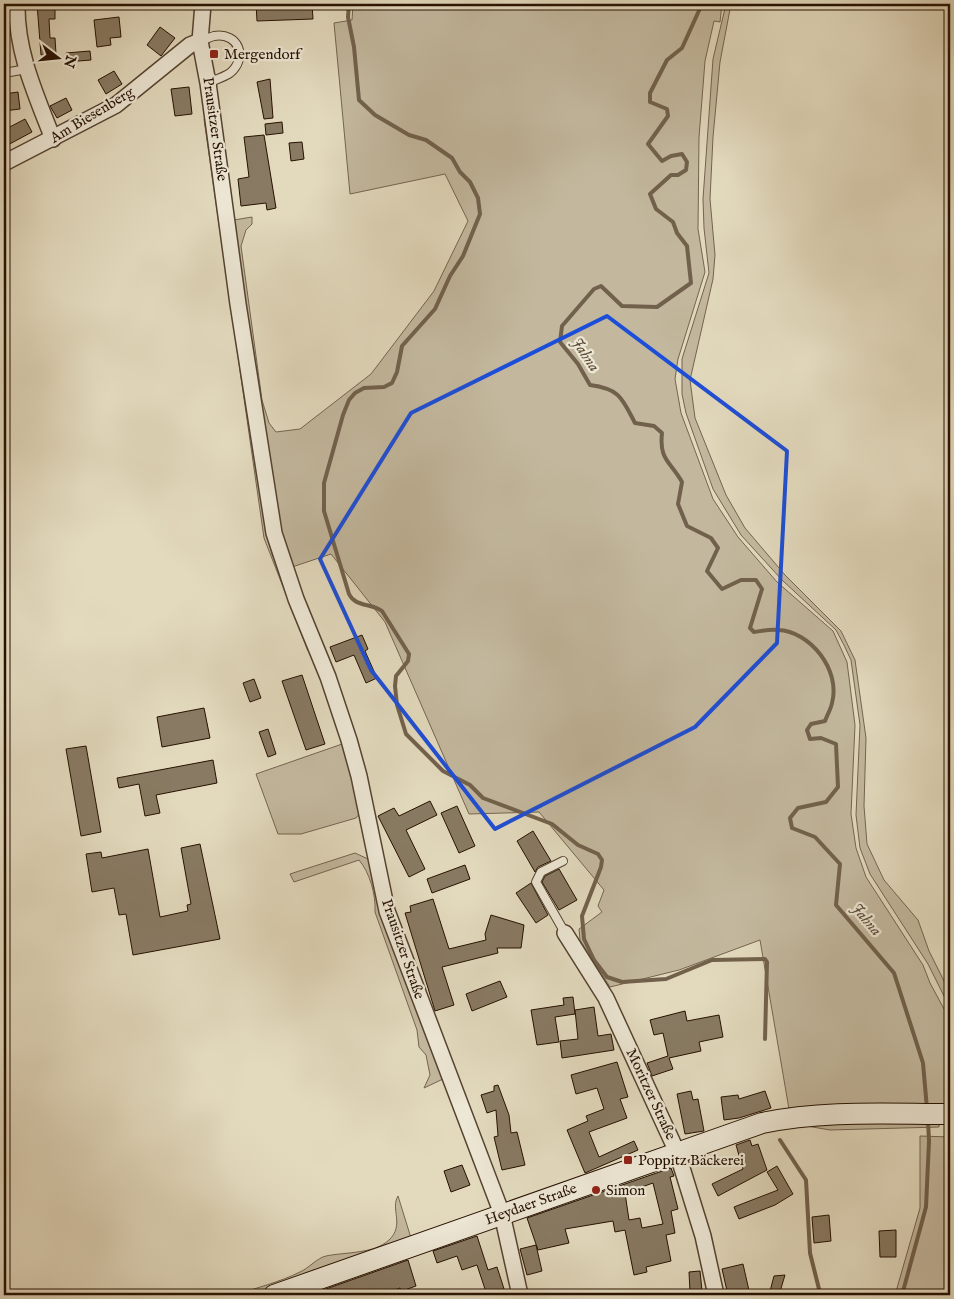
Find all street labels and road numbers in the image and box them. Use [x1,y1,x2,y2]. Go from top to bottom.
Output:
street label: Prausitzer Straße [198,76,232,182]
street label: Am Biesenberg [46,82,138,148]
street label: Prausitzer Straße [377,896,429,1002]
street label: Moritzer Straße [622,1045,681,1143]
street label: Heydaer Straße [483,1179,580,1229]

